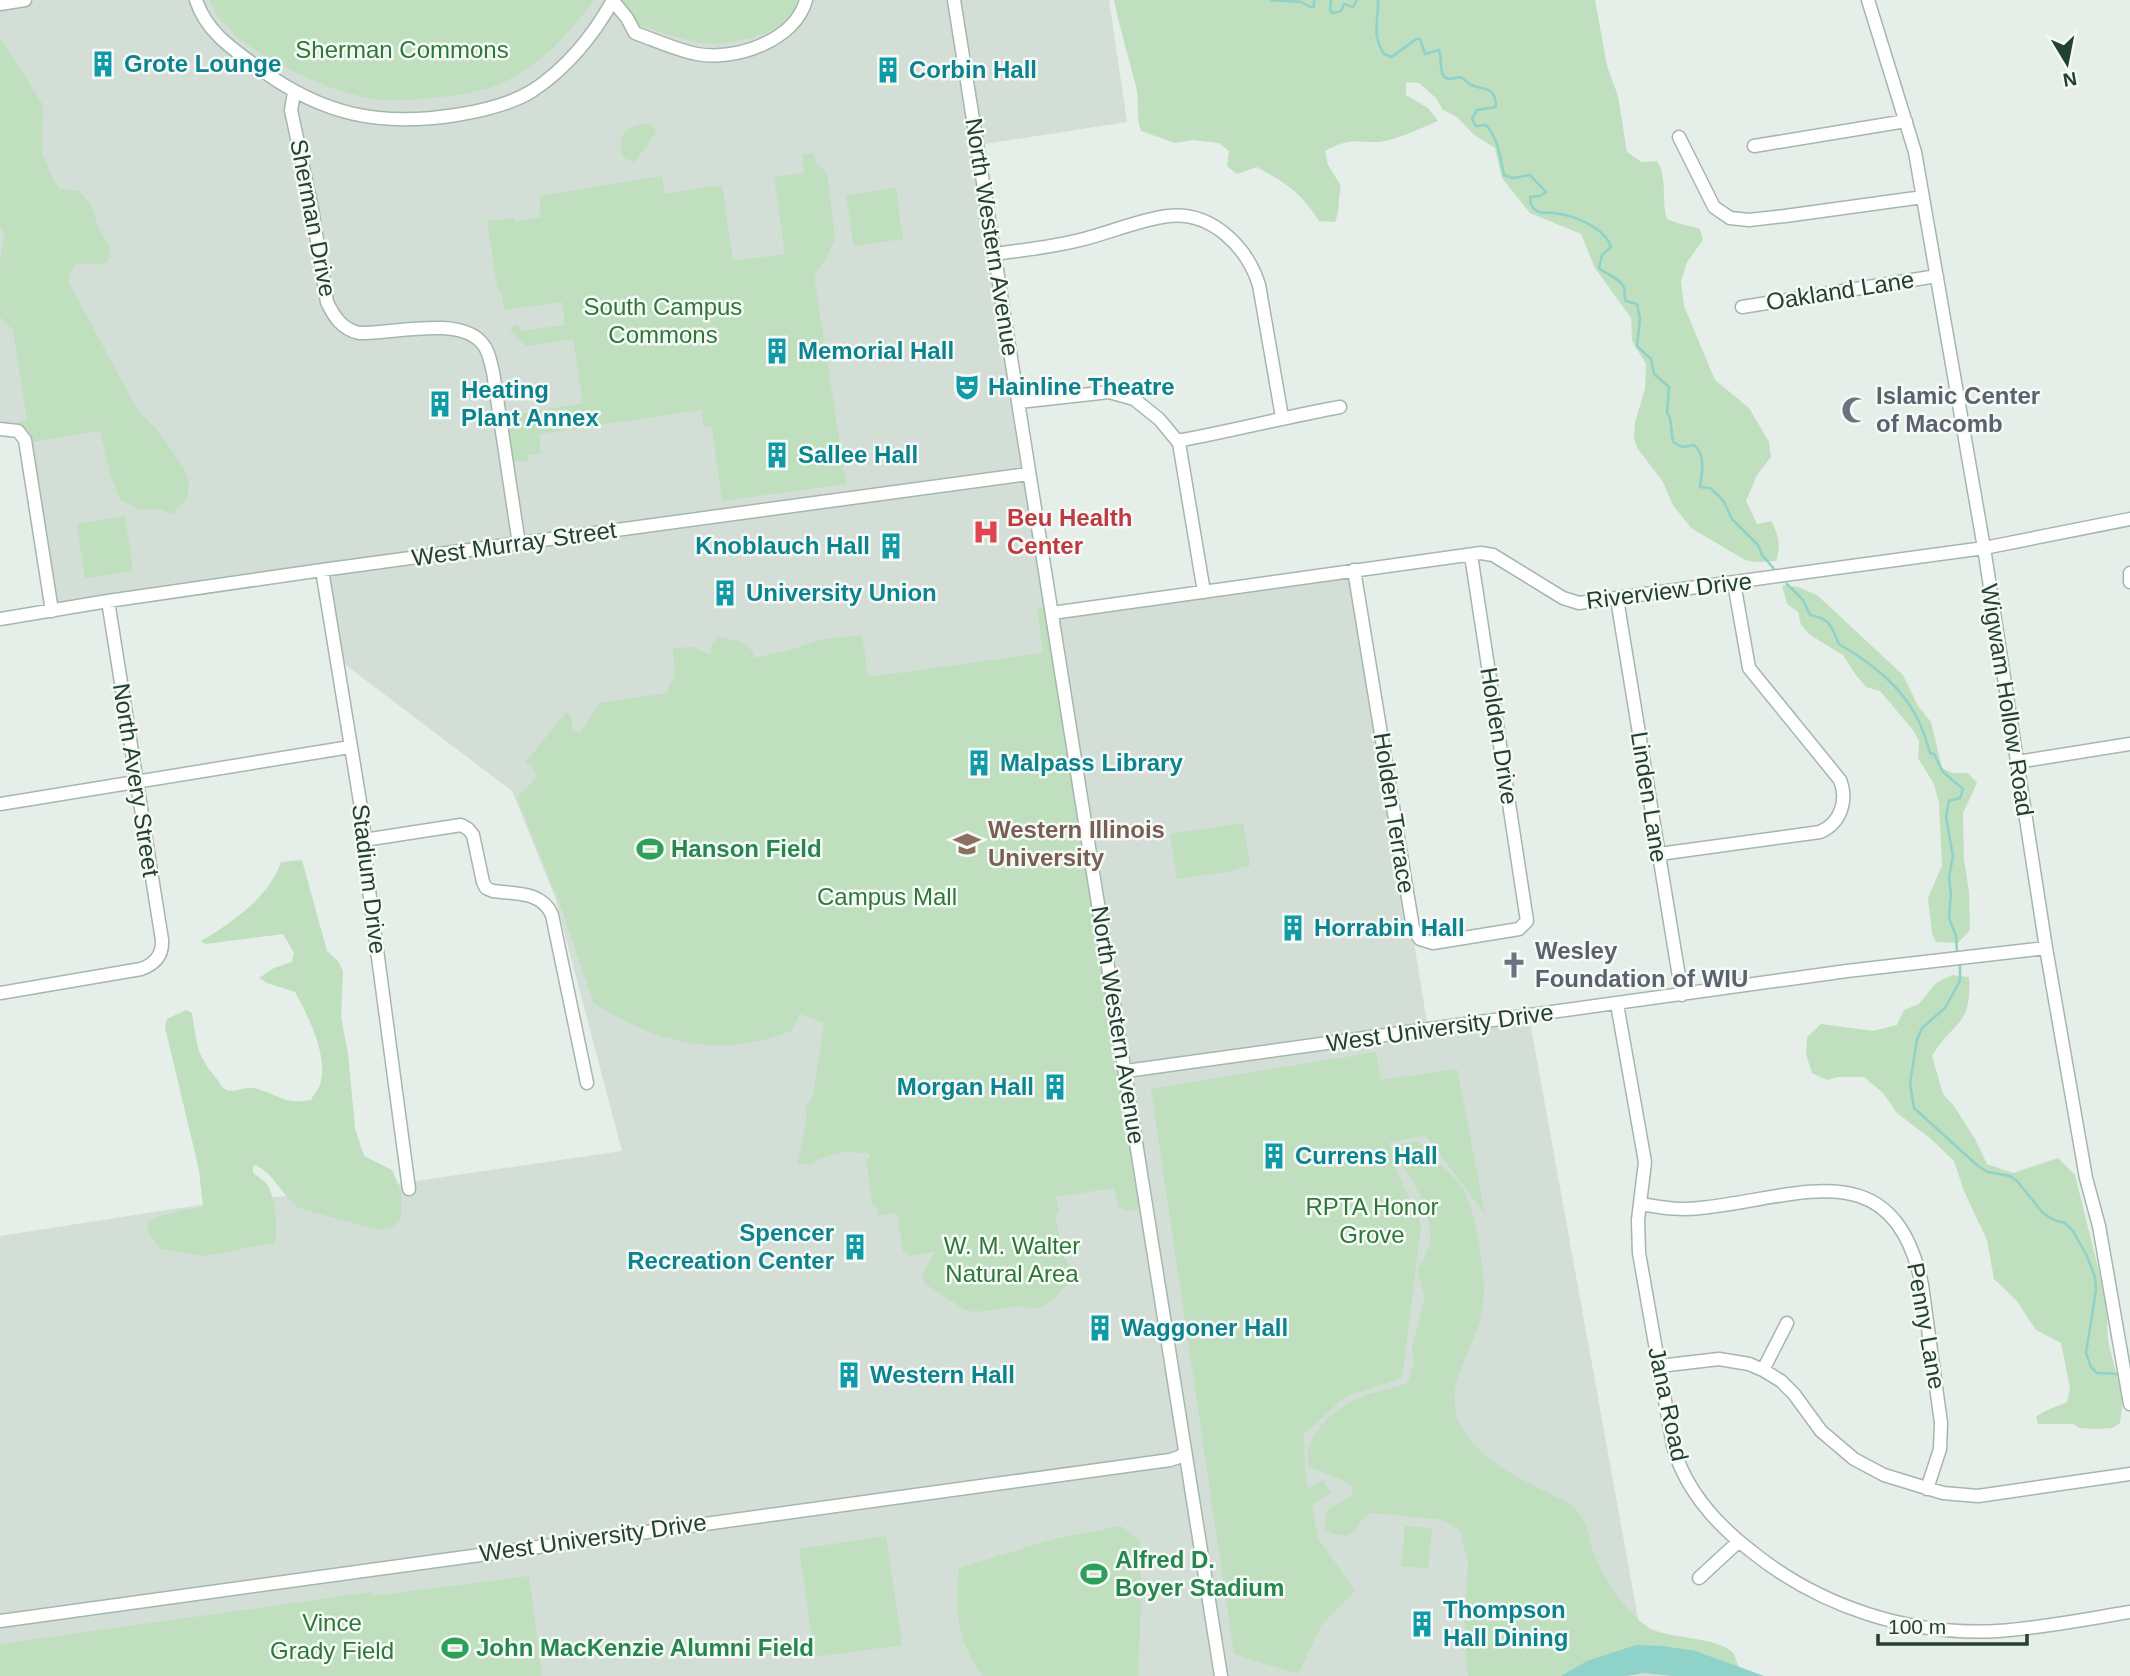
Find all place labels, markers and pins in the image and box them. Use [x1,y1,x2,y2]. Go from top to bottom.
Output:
building icon: Grote Lounge [88,49,118,79]
place label: Grote Lounge [124,50,281,77]
building icon: Corbin Hall [873,55,903,85]
place label: Corbin Hall [909,56,1037,83]
building icon: Memorial Hall [762,336,792,366]
place label: Memorial Hall [798,337,954,364]
theatre icon: Hainline Theatre [952,372,982,402]
place label: Hainline Theatre [988,373,1175,400]
place label: Heating Plant Annex [461,376,599,431]
place label: Islamic Center of Macomb [1876,382,2040,437]
building icon: Heating Plant Annex [425,389,455,419]
mosque icon: Islamic Center of Macomb [1840,395,1870,425]
building icon: Sallee Hall [762,440,792,470]
place label: Sallee Hall [798,441,918,468]
place label: Beu Health Center [1007,504,1132,559]
hospital icon: Beu Health Center [971,517,1001,547]
building icon: Knoblauch Hall [876,531,906,561]
place label: Knoblauch Hall [695,532,870,559]
building icon: University Union [710,578,740,608]
place label: University Union [746,579,937,606]
building icon: Malpass Library [964,748,994,778]
place label: Malpass Library [1000,749,1183,776]
place label: Western Illinois University [988,816,1165,871]
school or university icon: Western Illinois University [952,829,982,859]
sports icon: Hanson Field [635,834,665,864]
place label: Hanson Field [671,835,822,862]
building icon: Horrabin Hall [1278,913,1308,943]
place label: Horrabin Hall [1314,914,1465,941]
place label: Wesley Foundation of WIU [1535,937,1748,992]
church icon: Wesley Foundation of WIU [1499,950,1529,980]
building icon: Morgan Hall [1040,1072,1070,1102]
place label: Morgan Hall [897,1073,1034,1100]
building icon: Currens Hall [1259,1141,1289,1171]
place label: Currens Hall [1295,1142,1438,1169]
place label: Spencer Recreation Center [627,1219,834,1274]
building icon: Spencer Recreation Center [840,1232,870,1262]
building icon: Waggoner Hall [1085,1313,1115,1343]
place label: Waggoner Hall [1121,1314,1288,1341]
building icon: Western Hall [834,1360,864,1390]
place label: Western Hall [870,1361,1015,1388]
place label: Alfred D. Boyer Stadium [1115,1546,1284,1601]
sports icon: Alfred D. Boyer Stadium [1079,1559,1109,1589]
place label: Thompson Hall Dining [1443,1596,1568,1651]
building icon: Thompson Hall Dining [1407,1609,1437,1639]
sports icon: John MacKenzie Alumni Field [440,1633,470,1663]
place label: John MacKenzie Alumni Field [476,1634,814,1661]

